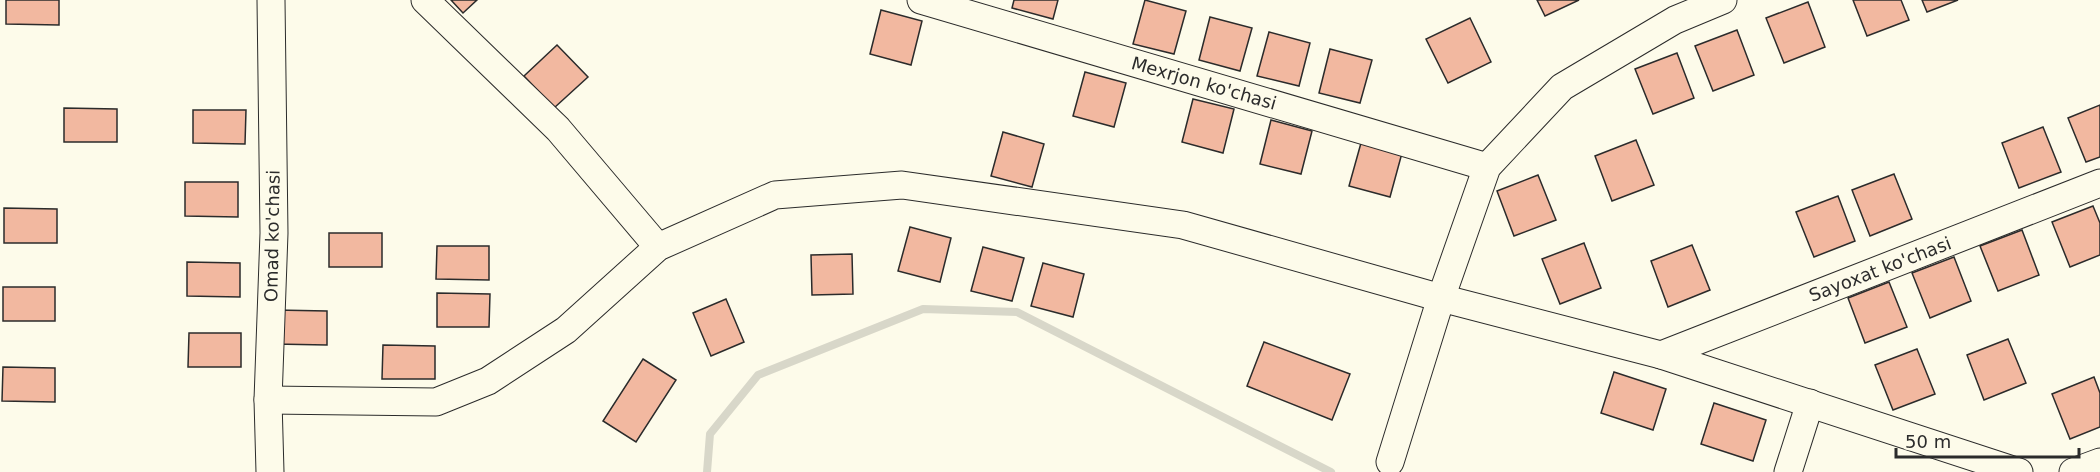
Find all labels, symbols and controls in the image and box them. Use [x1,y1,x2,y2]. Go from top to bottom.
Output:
street label: Mexrjon ko'chasi [1129,52,1279,114]
street label: Omad ko'chasi [260,170,284,302]
street label: Sayoxat ko'chasi [1806,232,1954,306]
scale bar [1896,421,2079,459]
text: 50 m [1905,431,1951,452]

